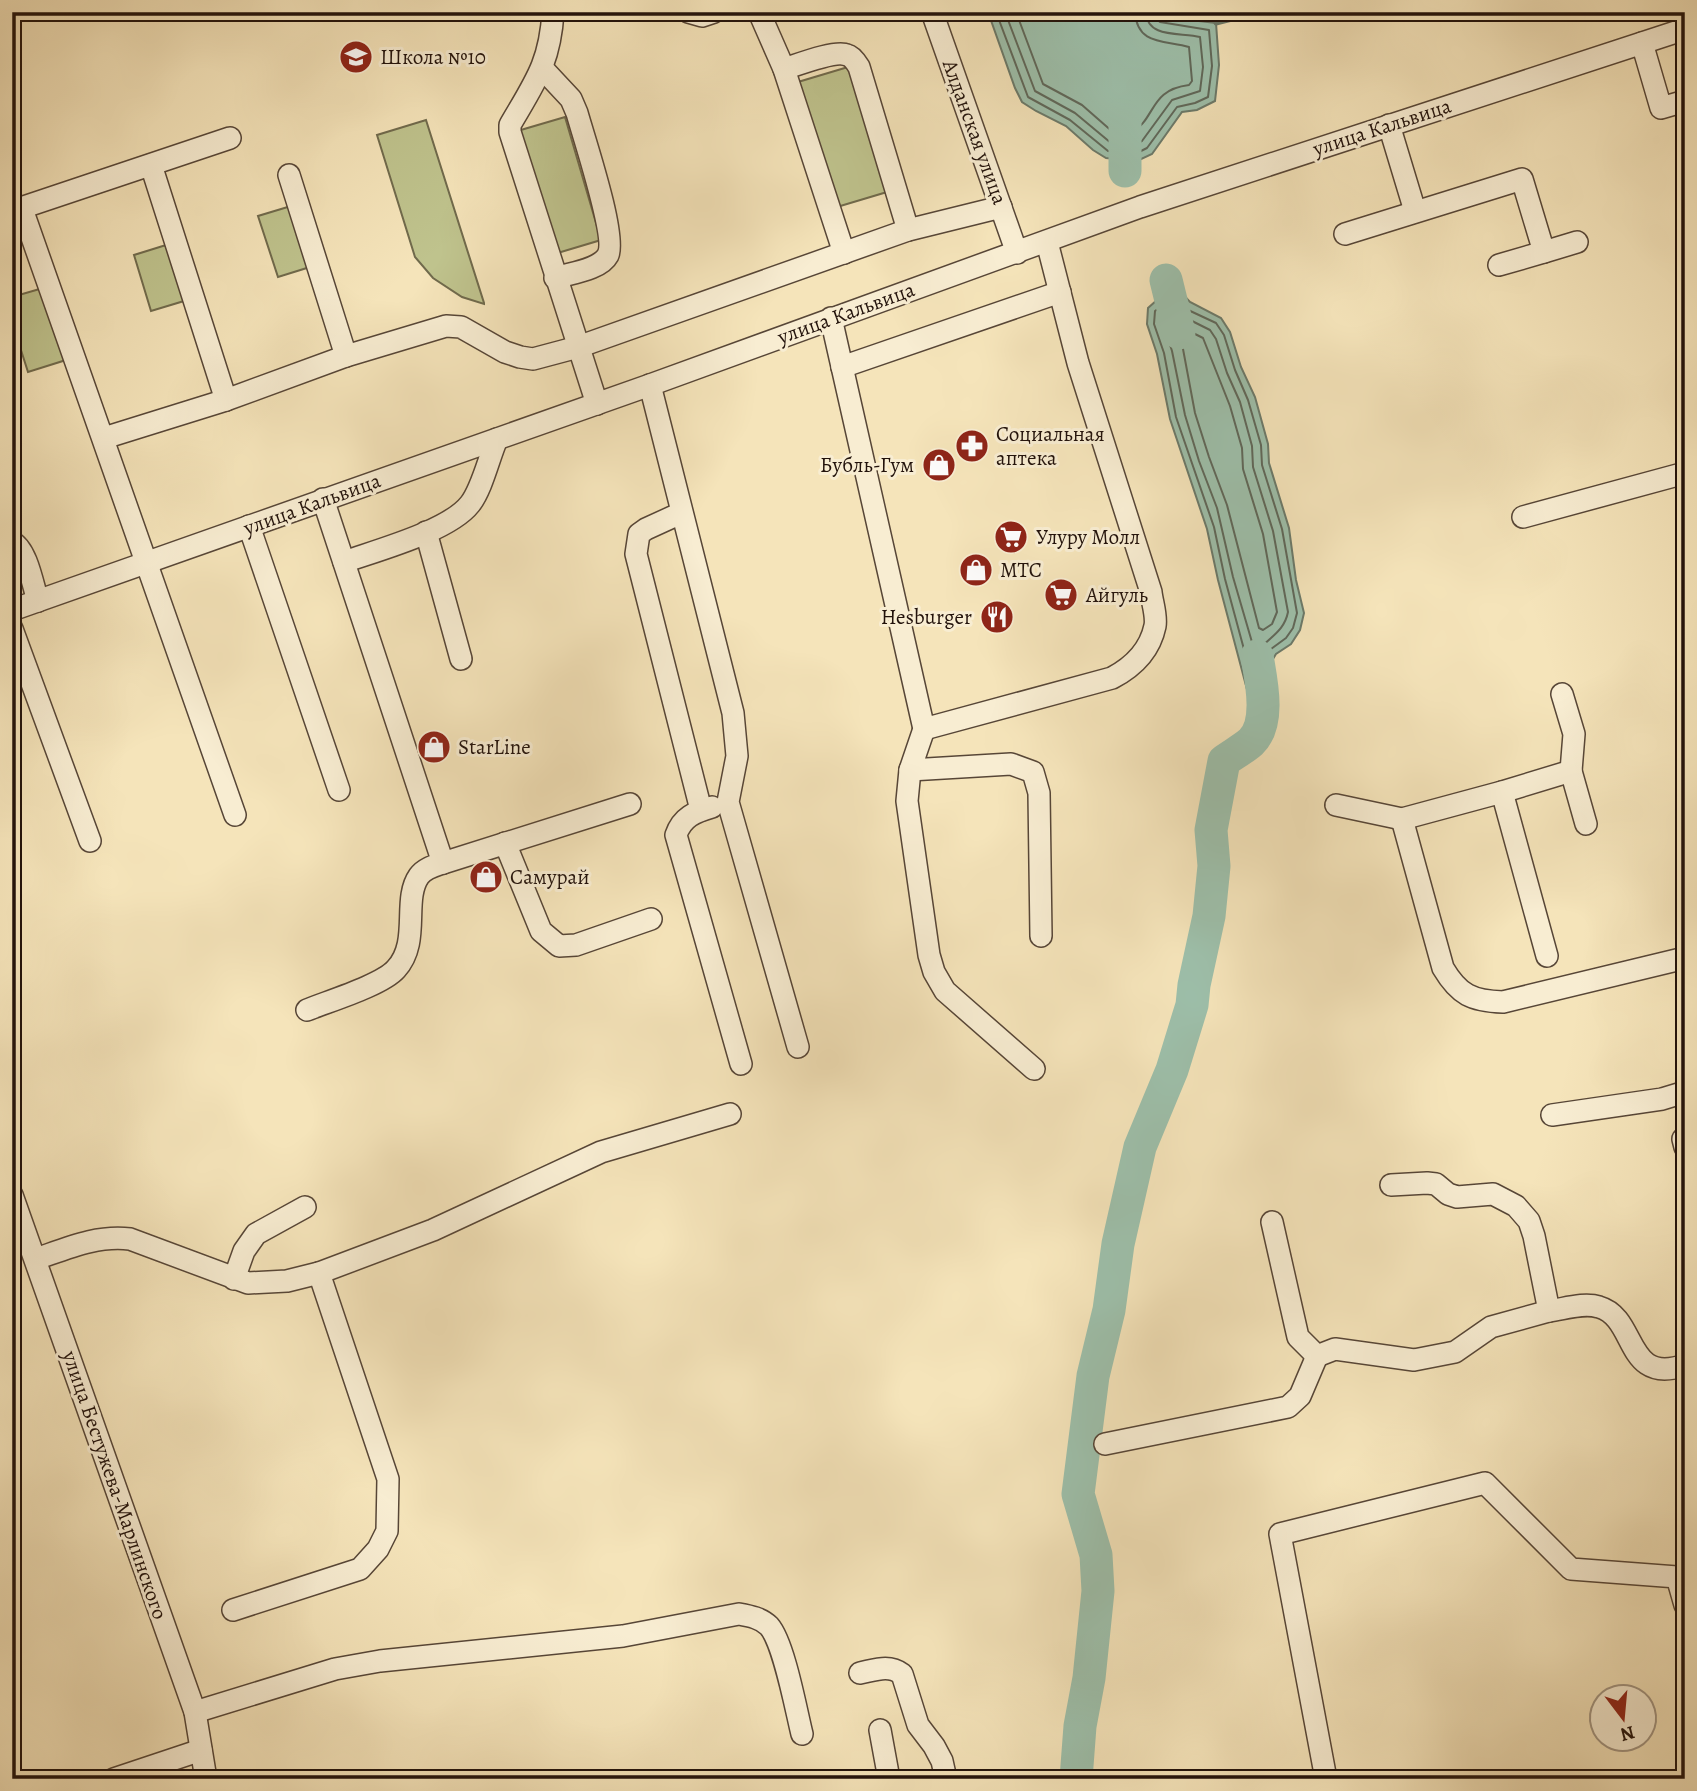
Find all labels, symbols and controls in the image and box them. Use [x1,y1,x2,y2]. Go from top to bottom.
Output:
school or university icon: Школа №10 [337,38,375,76]
place label: Школа №10 [380,43,486,71]
street label: Алданская улица [935,55,1014,209]
street label: улица Кальвица [1308,91,1455,163]
street label: улица Кальвица [773,275,919,351]
place label: Социальная аптека [996,420,1105,472]
pharmacy icon: Социальная аптека [953,427,991,465]
shop icon: Бубль-Гум [920,446,958,484]
place label: Бубль-Гум [820,451,914,479]
street label: улица Кальвица [239,466,385,542]
supermarket icon: Улуру Молл [992,518,1030,556]
place label: Улуру Молл [1036,523,1140,551]
shop icon: МТС [957,551,995,589]
place label: МТС [1000,556,1042,584]
supermarket icon: Айгуль [1042,576,1080,614]
place label: Айгуль [1085,581,1148,609]
restaurant icon: Hesburger [978,598,1016,636]
place label: Hesburger [881,603,972,631]
shop icon: StarLine [415,728,453,766]
place label: StarLine [458,733,531,761]
shop icon: Самурай [467,858,505,896]
place label: Самурай [510,863,589,891]
street label: улица Бестужева-Марлинского [55,1346,174,1623]
north arrow [1588,1682,1658,1752]
text: N [1617,1719,1638,1748]

